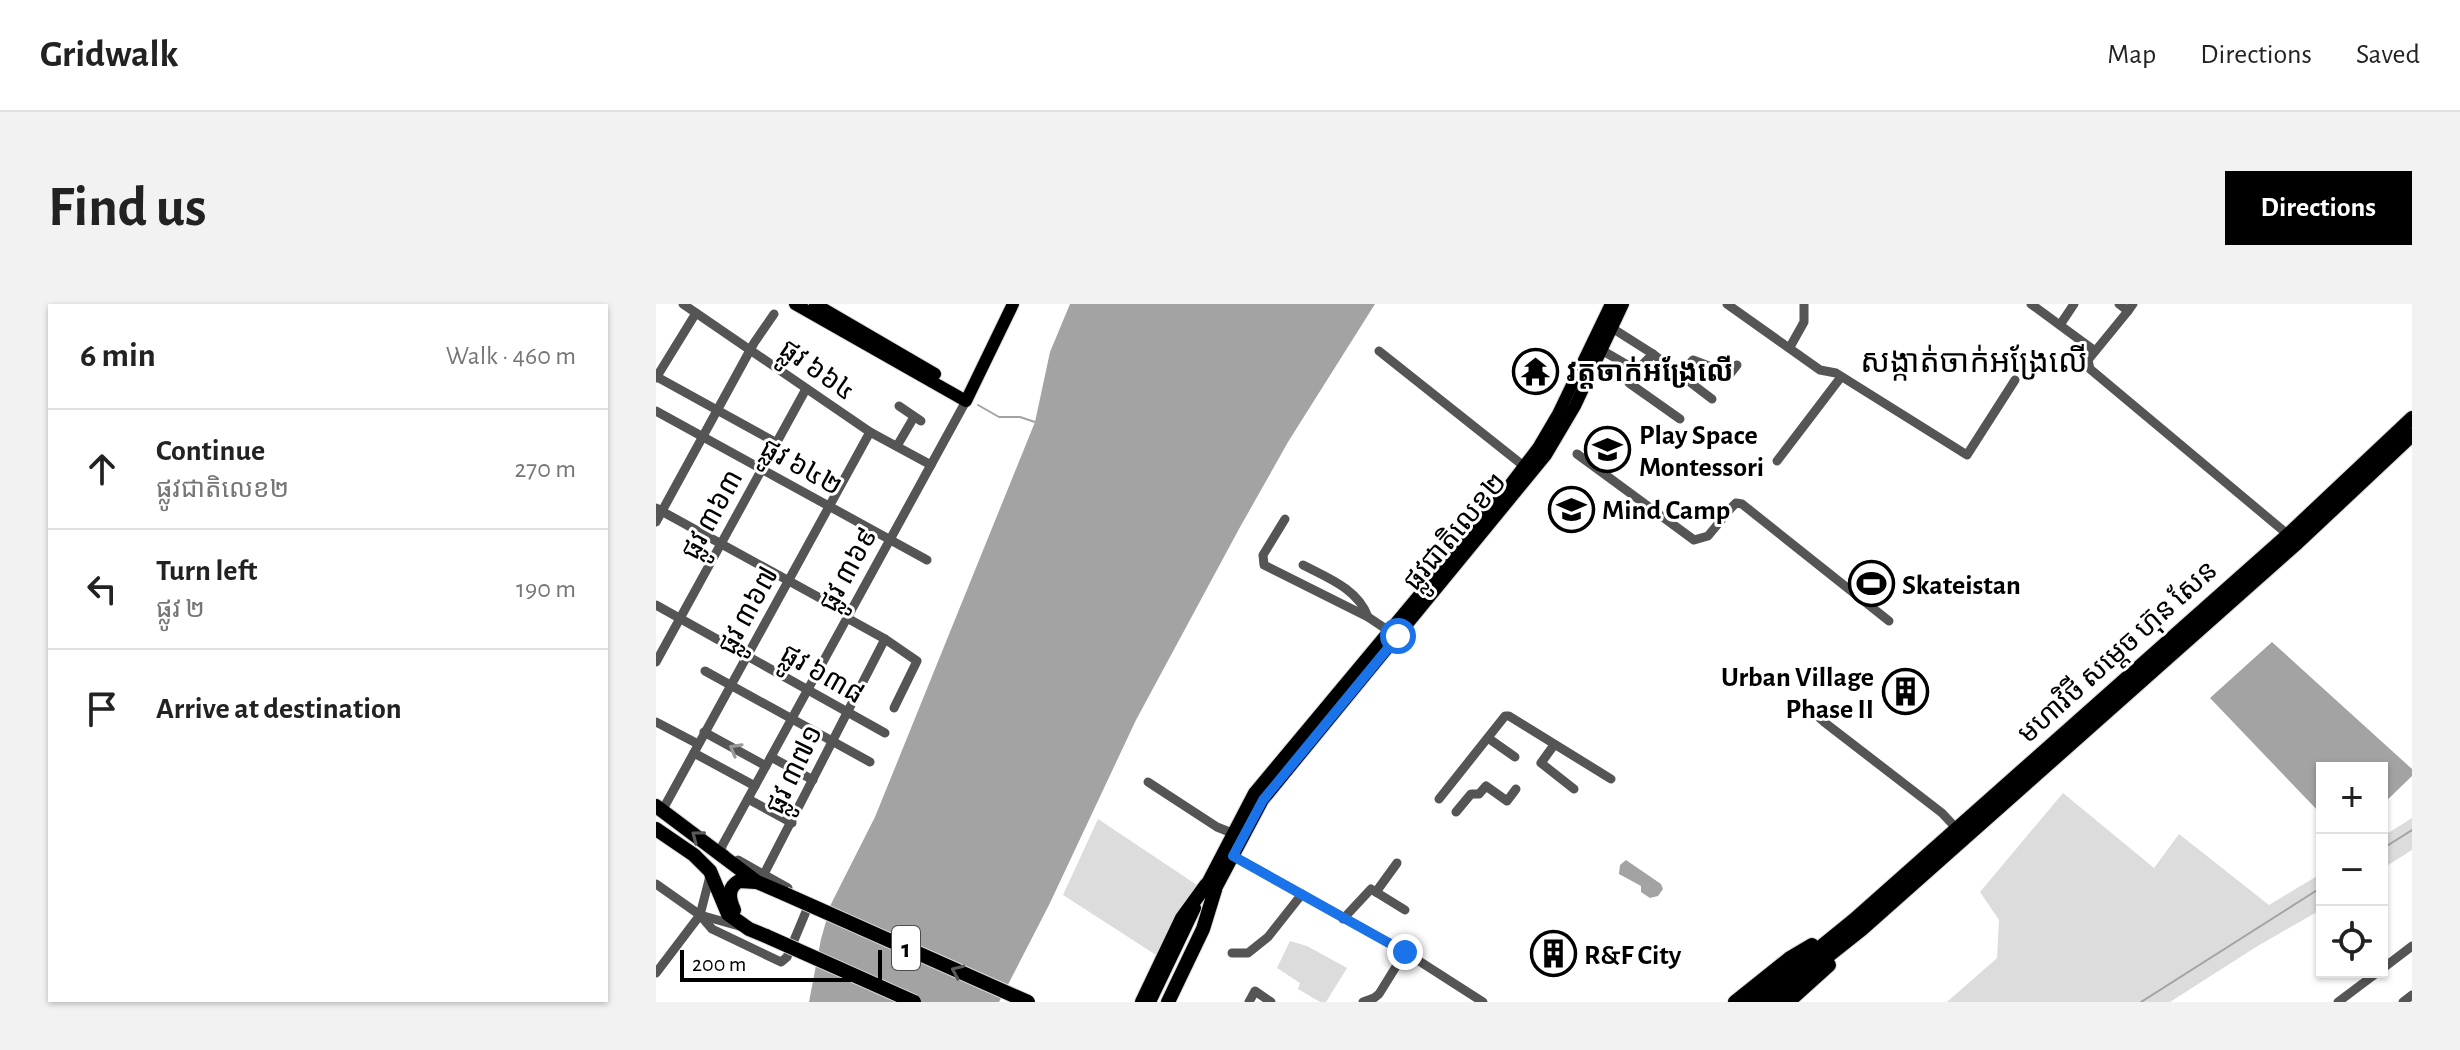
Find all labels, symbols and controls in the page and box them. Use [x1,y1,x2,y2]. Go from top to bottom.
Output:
text: Gridwalk [40,36,178,74]
text: Map [2107,41,2156,69]
text: Directions [2200,41,2312,69]
text: Saved [2356,41,2420,69]
button: Directions [2225,171,2412,245]
text: Find us [48,180,206,236]
street label: ផ្លូវ ៦៦៤ [769,335,860,414]
text: 6 min [80,339,156,373]
text: Walk · 460 m [446,343,576,369]
district label: សង្កាត់ចាក់អង្រែលើ [1860,343,2088,381]
temple icon: វត្តចាក់អង្រែលើ [1511,347,1559,395]
place label: វត្តចាក់អង្រែលើ [1566,355,1733,389]
place label: Play Space Montessori [1639,422,1764,482]
school or university icon: Play Space Montessori [1584,426,1632,474]
street label: ផ្លូវ ៦៤២ [751,434,846,509]
text: Continue [156,436,265,466]
icon: ahead [80,447,124,491]
text: 270 m [515,456,576,482]
street label: ផ្លូវ ៣៦៣ [677,466,757,569]
street label: ផ្លូវជាតិលេខ២ [1396,466,1519,602]
text: ផ្លូវជាតិលេខ២ [156,476,289,502]
school or university icon: Mind Camp [1547,485,1595,533]
place label: Mind Camp [1602,497,1730,525]
street label: ផ្លូវ ៣៦៩ [814,523,891,621]
street label: មហាវិថី សម្តេច ហ៊ុន សែន [2009,552,2225,751]
text: Turn left [156,556,257,586]
sports icon: Skateistan [1847,560,1895,608]
street label: ផ្លូវ ៣៦៧ [713,563,792,664]
icon: left [80,567,124,611]
place label: Skateistan [1902,572,2021,600]
text: 190 m [516,576,576,602]
text: ផ្លូវ ២ [156,596,205,622]
route start [1380,618,1416,654]
street label: ផ្លូវ ៦៣៨ [771,640,868,718]
place label: Urban Village Phase II [1721,664,1874,724]
building icon: Urban Village Phase II [1881,668,1929,716]
icon: arrive [80,687,124,731]
text: Arrive at destination [156,694,402,724]
street label: ផ្លូវ ៣៧១ [761,721,837,823]
one-way arrow [730,743,744,759]
map controls [2316,762,2388,978]
button: + [2316,762,2388,834]
one-way arrow [691,831,706,845]
button: − [2316,834,2388,906]
button: locate [2316,906,2388,978]
road number: 1 [892,926,920,970]
building icon: R&F City [1529,930,1577,978]
route end [1387,934,1423,970]
place label: R&F City [1584,942,1682,970]
scale bar [680,946,882,982]
text: 200 m [692,953,746,975]
one-way arrow [951,964,965,980]

